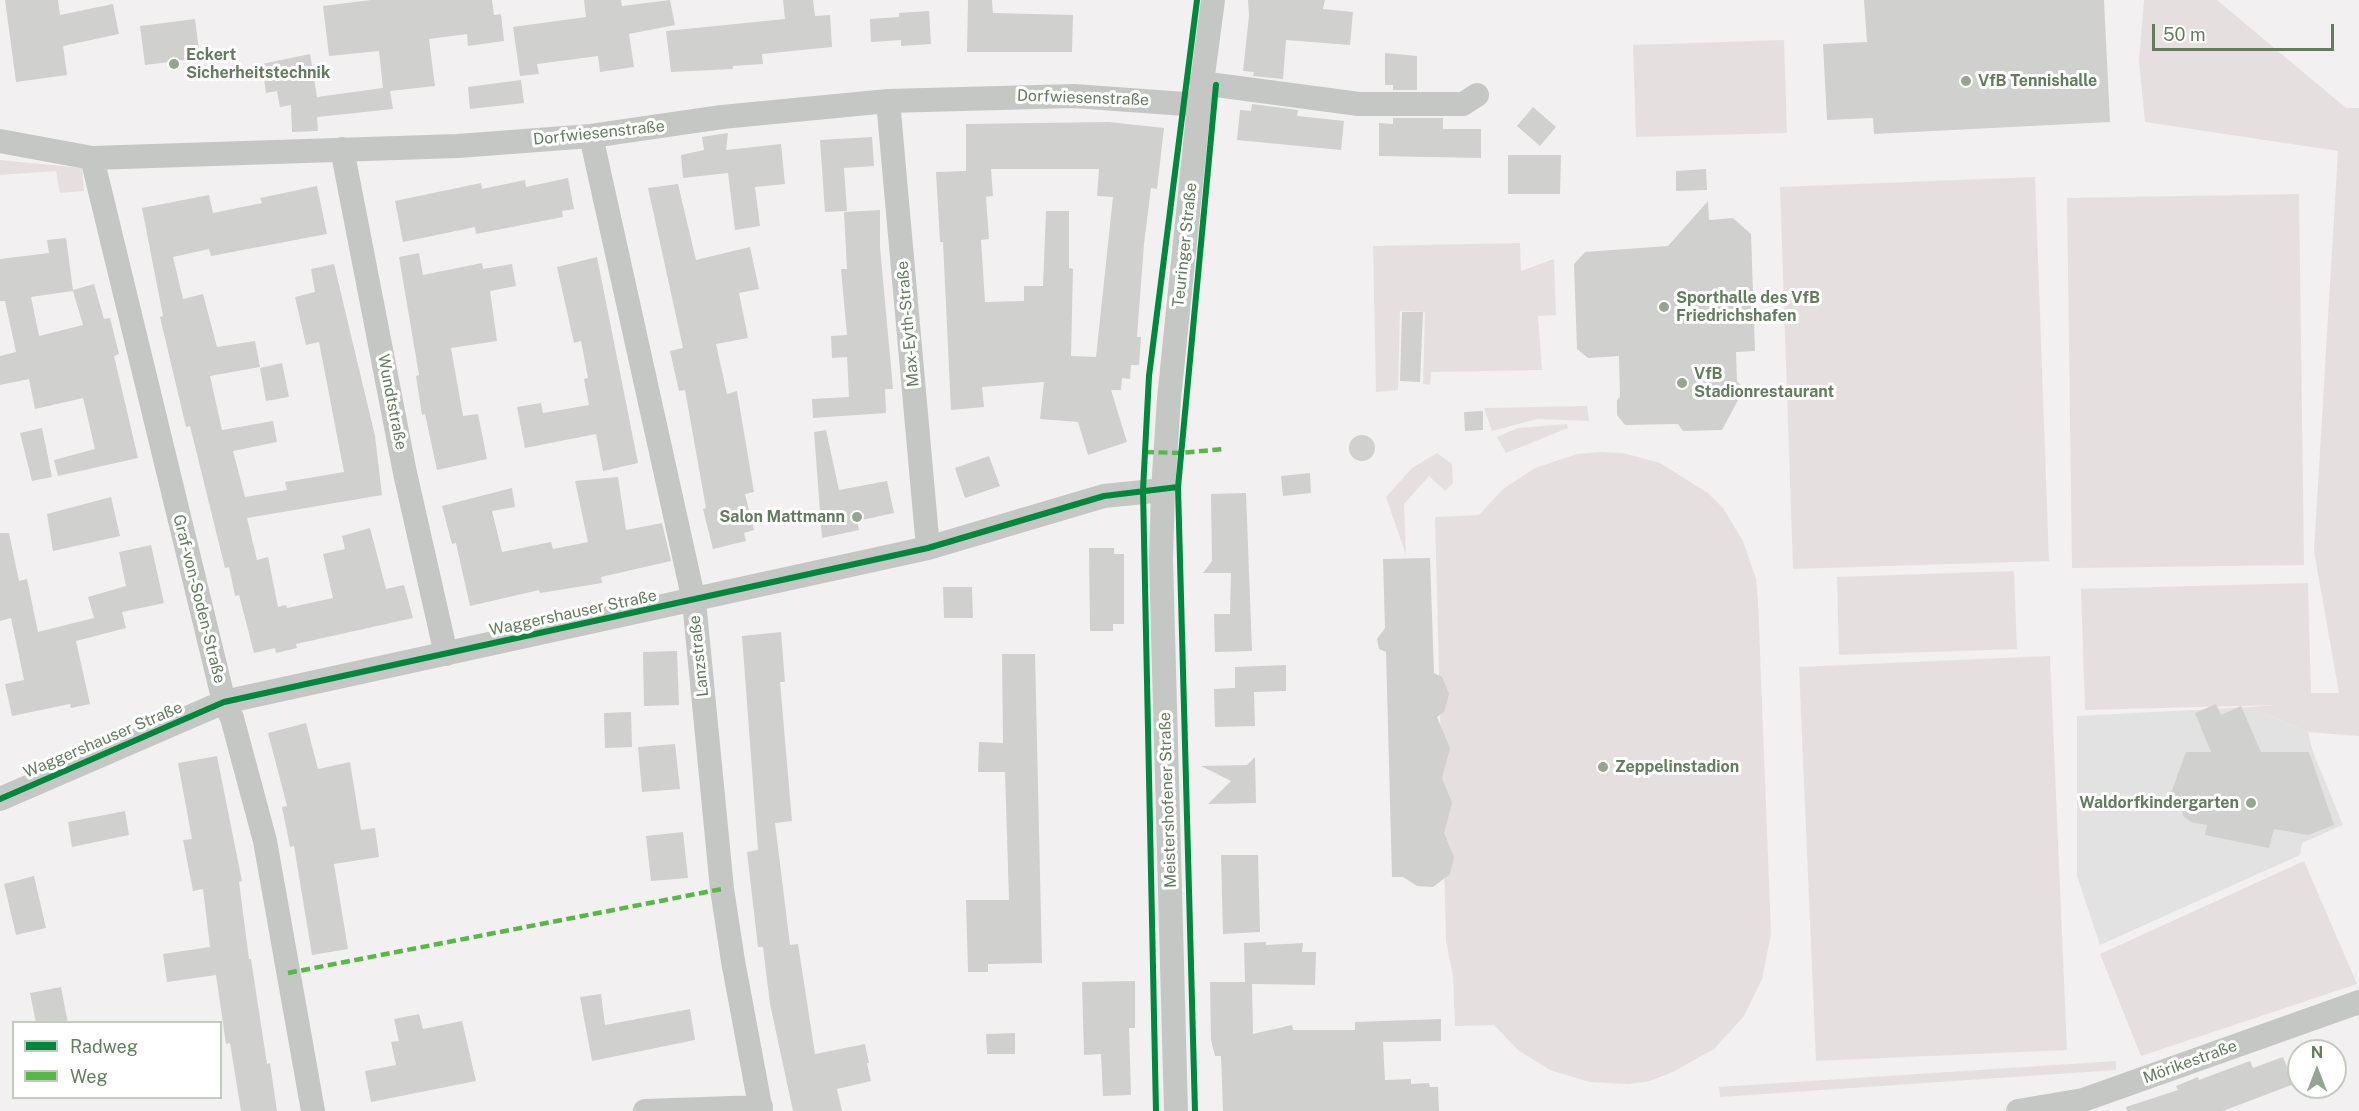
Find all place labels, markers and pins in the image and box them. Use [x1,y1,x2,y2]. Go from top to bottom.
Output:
place label: Eckert Sicherheitstechnik [186,45,330,83]
marker: Eckert Sicherheitstechnik [167,57,181,71]
place label: VfB Tennishalle [1978,71,2097,91]
marker: VfB Tennishalle [1959,74,1973,88]
place label: Sporthalle des VfB Friedrichshafen [1676,288,1820,326]
marker: Sporthalle des VfB Friedrichshafen [1657,300,1671,314]
place label: VfB Stadionrestaurant [1694,364,1834,402]
marker: VfB Stadionrestaurant [1675,376,1689,390]
place label: Salon Mattmann [719,507,845,527]
marker: Salon Mattmann [850,510,864,524]
place label: Zeppelinstadion [1615,757,1739,777]
marker: Zeppelinstadion [1596,760,1610,774]
place label: Waldorfkindergarten [2079,793,2239,813]
marker: Waldorfkindergarten [2244,796,2258,810]

